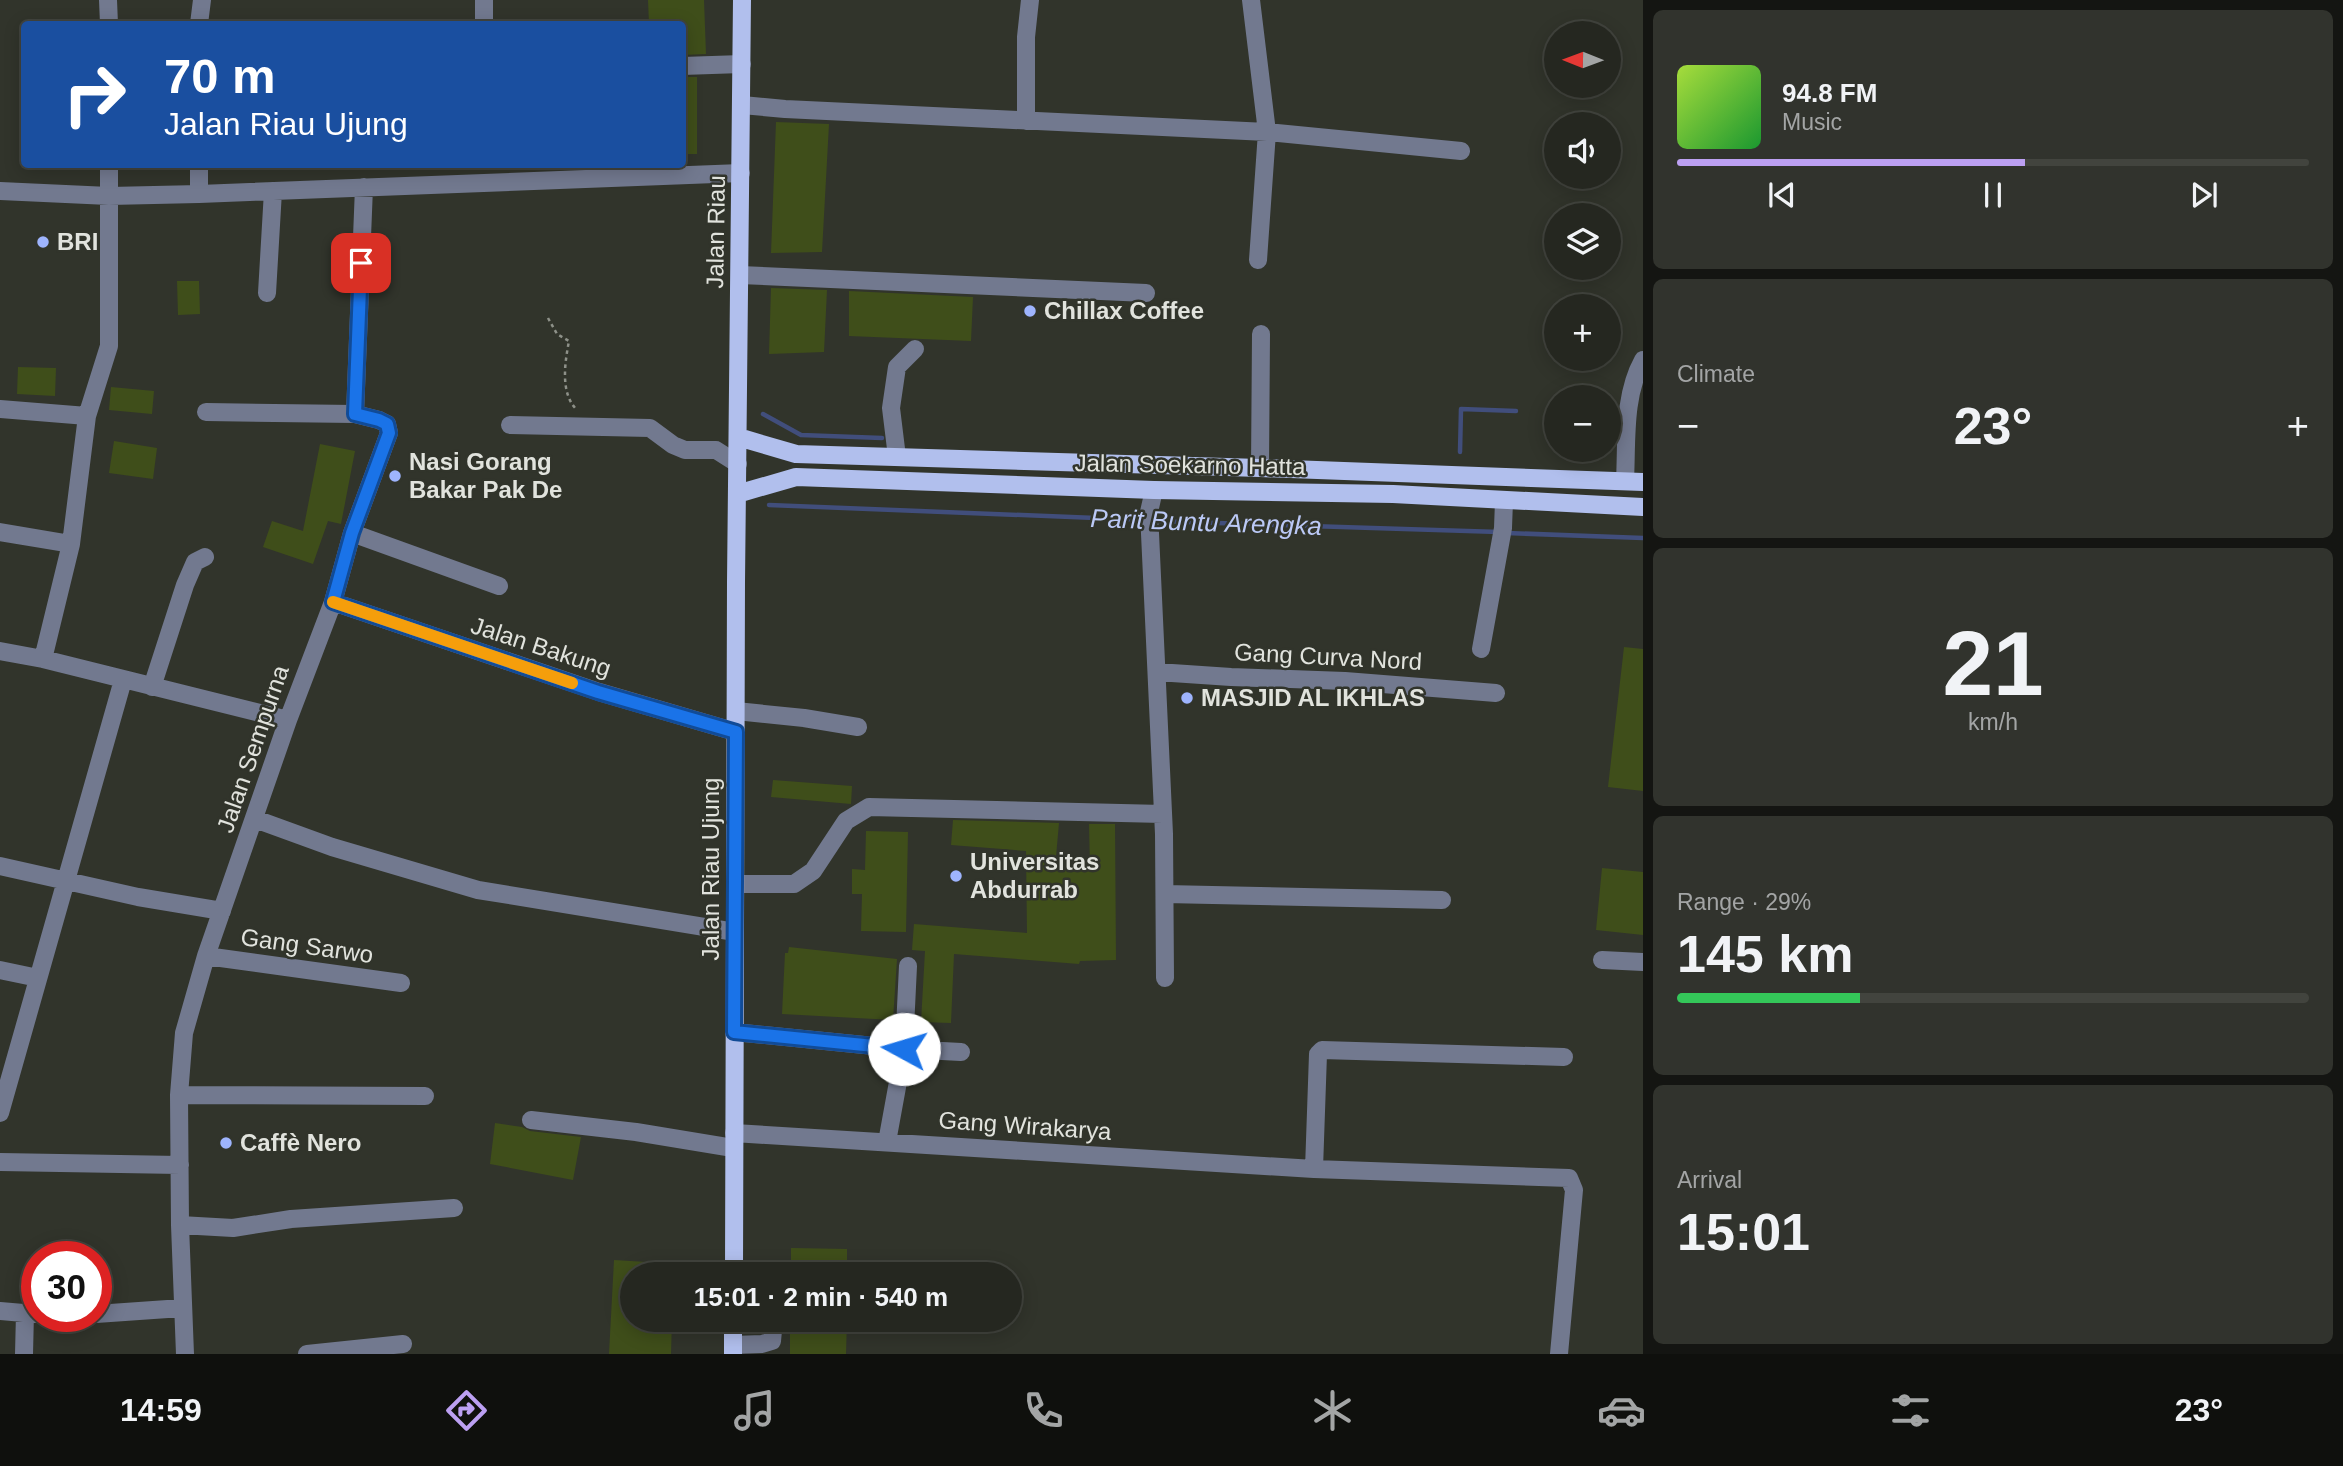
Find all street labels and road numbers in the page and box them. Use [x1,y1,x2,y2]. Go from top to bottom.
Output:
street label: Jalan Riau [701,175,730,289]
street label: Jalan Soekarno Hatta [1074,449,1306,480]
street label: Jalan Bakung [468,611,614,682]
street label: Gang Curva Nord [1233,638,1423,675]
street label: Jalan Sempurna [211,661,294,836]
street label: Jalan Riau Ujung [697,778,724,960]
street label: Gang Sarwo [239,923,375,968]
street label: Gang Wirakarya [938,1106,1113,1145]

